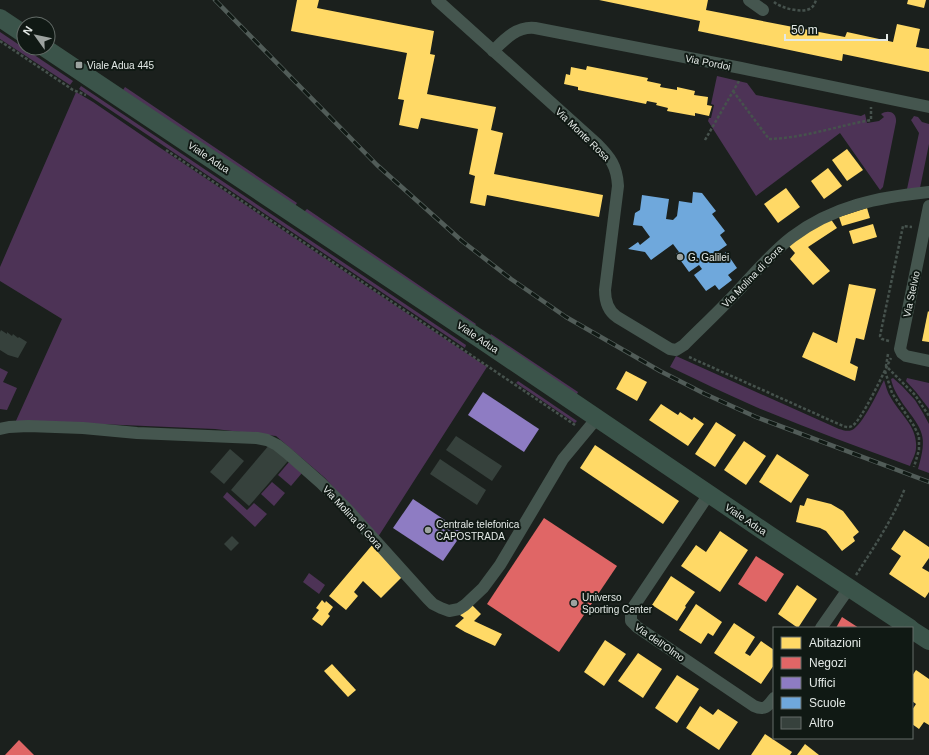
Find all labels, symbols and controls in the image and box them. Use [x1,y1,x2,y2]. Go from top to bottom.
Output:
north arrow [16,16,56,56]
scale bar [785,16,887,42]
text: 50 m [791,23,818,37]
text: N [20,24,35,37]
street label: Via Pordoi [684,53,732,72]
marker: Viale Adua 445 [74,60,84,70]
place label: Viale Adua 445 [87,60,155,71]
street label: Via Monte Rosa [553,106,612,163]
street label: Viale Adua [186,140,232,176]
street label: Via Molina di Gora [720,243,785,310]
marker: G. Galilei [675,252,685,262]
place label: G. Galilei [688,252,729,263]
street label: Via Stelvio [901,270,922,318]
street label: Viale Adua [455,320,501,356]
street label: Via Molina di Gora [321,484,385,551]
street label: Viale Adua [723,502,769,538]
place label: Centrale telefonica CAPOSTRADA [436,519,520,542]
marker: Centrale telefonica CAPOSTRADA [423,525,433,535]
place label: Universo Sporting Center [582,592,653,615]
marker: Universo Sporting Center [569,598,579,608]
street label: Via dell'Olmo [633,621,687,664]
legend [773,627,913,739]
text: Abitazioni [809,636,861,650]
text: Negozi [809,656,846,670]
text: Uffici [809,676,835,690]
text: Scuole [809,696,846,710]
text: Altro [809,716,834,730]

